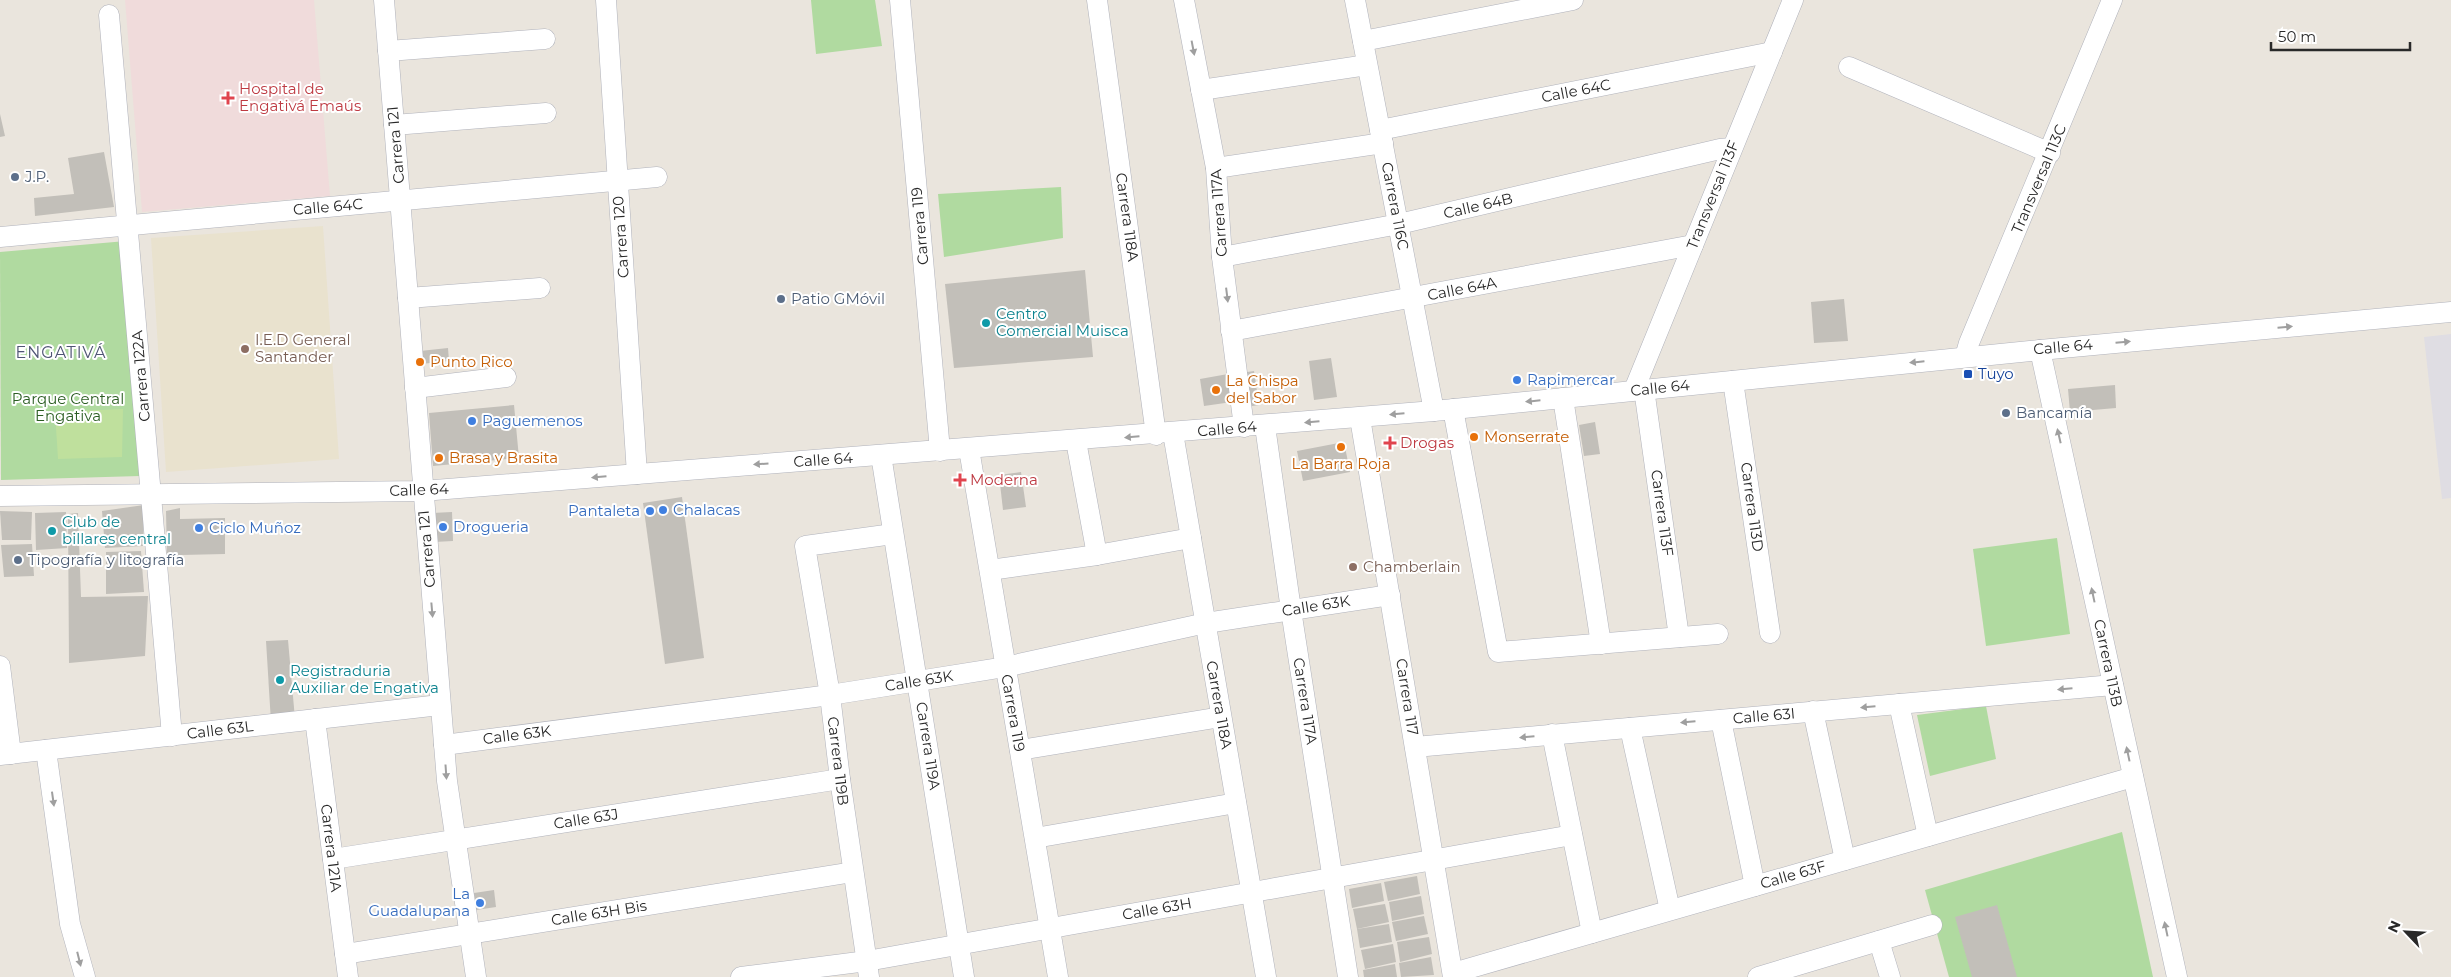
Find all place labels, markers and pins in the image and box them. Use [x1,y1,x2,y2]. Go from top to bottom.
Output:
place label: Hospital de Engativá Emaús [239,79,361,115]
marker: Hospital de Engativá Emaús [221,91,235,105]
place label: J.P. [24,167,49,186]
marker: J.P. [9,171,21,183]
place label: Patio GMóvil [791,289,885,308]
marker: Patio GMóvil [775,293,787,305]
place label: Centro Comercial Muisca [996,304,1129,340]
marker: Centro Comercial Muisca [980,317,992,329]
place label: I.E.D General Santander [255,330,351,366]
marker: I.E.D General Santander [239,343,251,355]
place label: Punto Rico [430,352,513,371]
marker: Punto Rico [414,356,426,368]
place label: Tuyo [1978,364,2014,383]
marker: Tuyo [1962,368,1974,380]
place label: Rapimercar [1527,370,1615,389]
place label: La Chispa del Sabor [1226,371,1299,407]
marker: Rapimercar [1511,374,1523,386]
marker: La Chispa del Sabor [1210,384,1222,396]
place label: Bancamía [2016,403,2092,422]
marker: Bancamía [2000,407,2012,419]
place label: Paguemenos [482,411,583,430]
marker: Paguemenos [466,415,478,427]
place label: Monserrate [1484,427,1569,446]
marker: Monserrate [1468,431,1480,443]
place label: Drogas [1400,433,1454,452]
marker: Drogas [1384,437,1396,449]
marker: La Barra Roja [1335,441,1347,453]
place label: Brasa y Brasita [449,448,558,467]
marker: Brasa y Brasita [433,452,445,464]
place label: La Barra Roja [1291,454,1391,473]
place label: Moderna [970,470,1038,489]
marker: Moderna [954,474,966,486]
place label: Chalacas [673,500,740,519]
place label: Pantaleta [568,501,640,520]
marker: Chalacas [657,504,669,516]
marker: Pantaleta [644,505,656,517]
place label: Club de billares central [62,512,171,548]
place label: Drogueria [453,517,529,536]
place label: Ciclo Muñoz [209,518,301,537]
marker: Drogueria [437,521,449,533]
marker: Ciclo Muñoz [193,522,205,534]
marker: Club de billares central [46,525,58,537]
place label: Tipografía y litografía [28,550,184,569]
marker: Tipografía y litografía [12,554,24,566]
place label: Chamberlain [1363,557,1461,576]
marker: Chamberlain [1347,561,1359,573]
place label: Registraduria Auxiliar de Engativa [290,661,439,697]
marker: Registraduria Auxiliar de Engativa [274,674,286,686]
place label: La Guadalupana [368,884,470,920]
marker: La Guadalupana [474,897,486,909]

